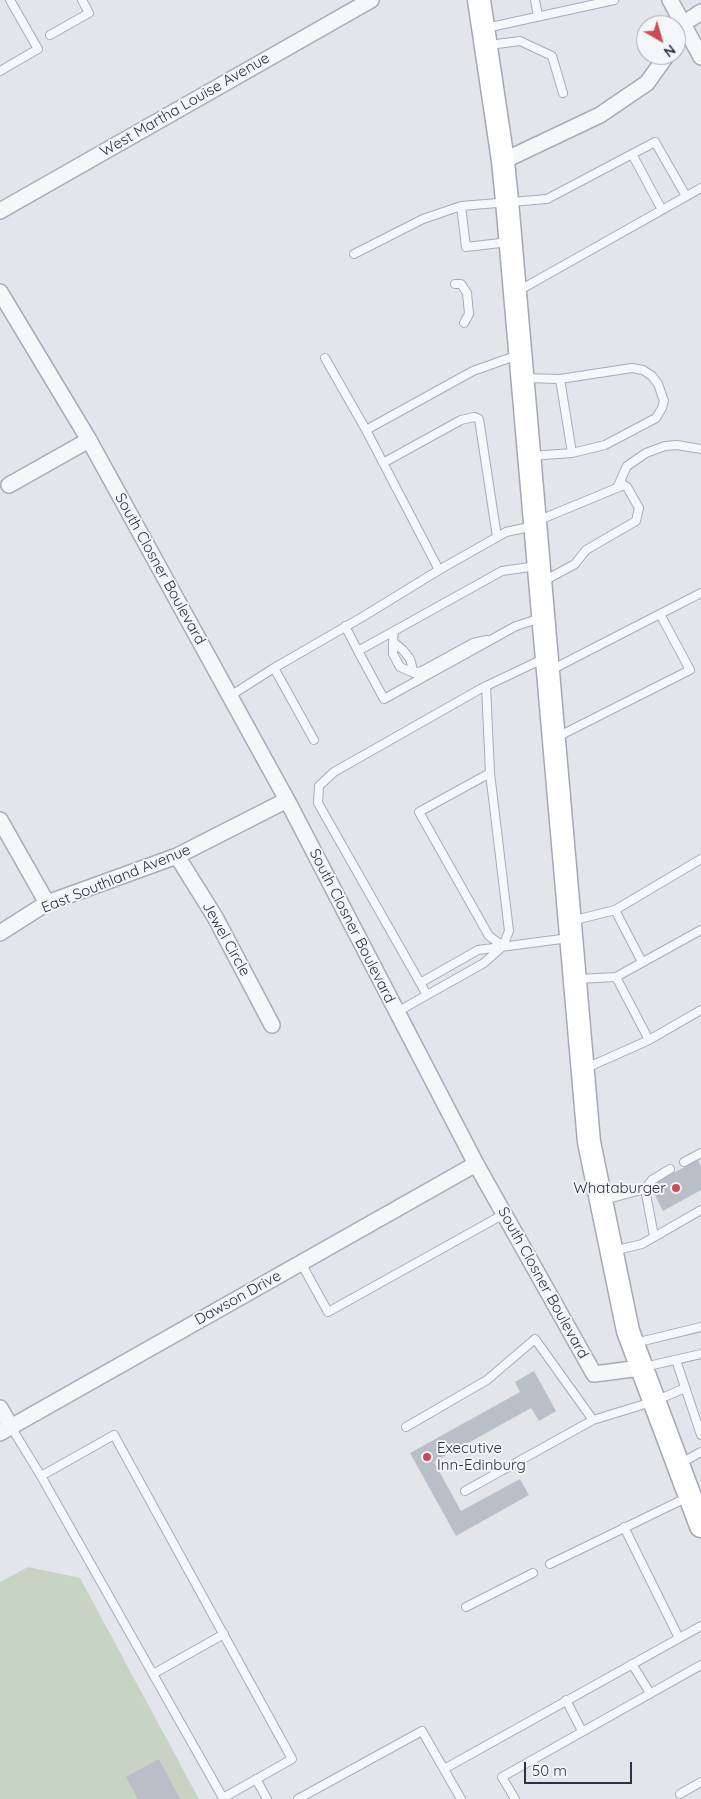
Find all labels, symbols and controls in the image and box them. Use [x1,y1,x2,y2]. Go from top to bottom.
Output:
north arrow [636,15,686,65]
text: N [660,41,679,61]
street label: West Martha Louise Avenue [97,49,273,161]
street label: South Closner Boulevard [111,490,209,648]
street label: East Southland Avenue [39,841,193,917]
street label: South Closner Boulevard [305,846,399,1006]
street label: Jewel Circle [198,899,254,979]
place label: Whataburger [573,1179,666,1197]
marker: Whataburger [670,1182,682,1194]
street label: South Closner Boulevard [494,1204,592,1362]
street label: Dawson Drive [192,1267,284,1329]
place label: Executive Inn-Edinburg [437,1439,526,1474]
marker: Executive Inn-Edinburg [421,1451,433,1463]
scale bar [526,1752,634,1784]
text: 50 m [532,1761,567,1780]

